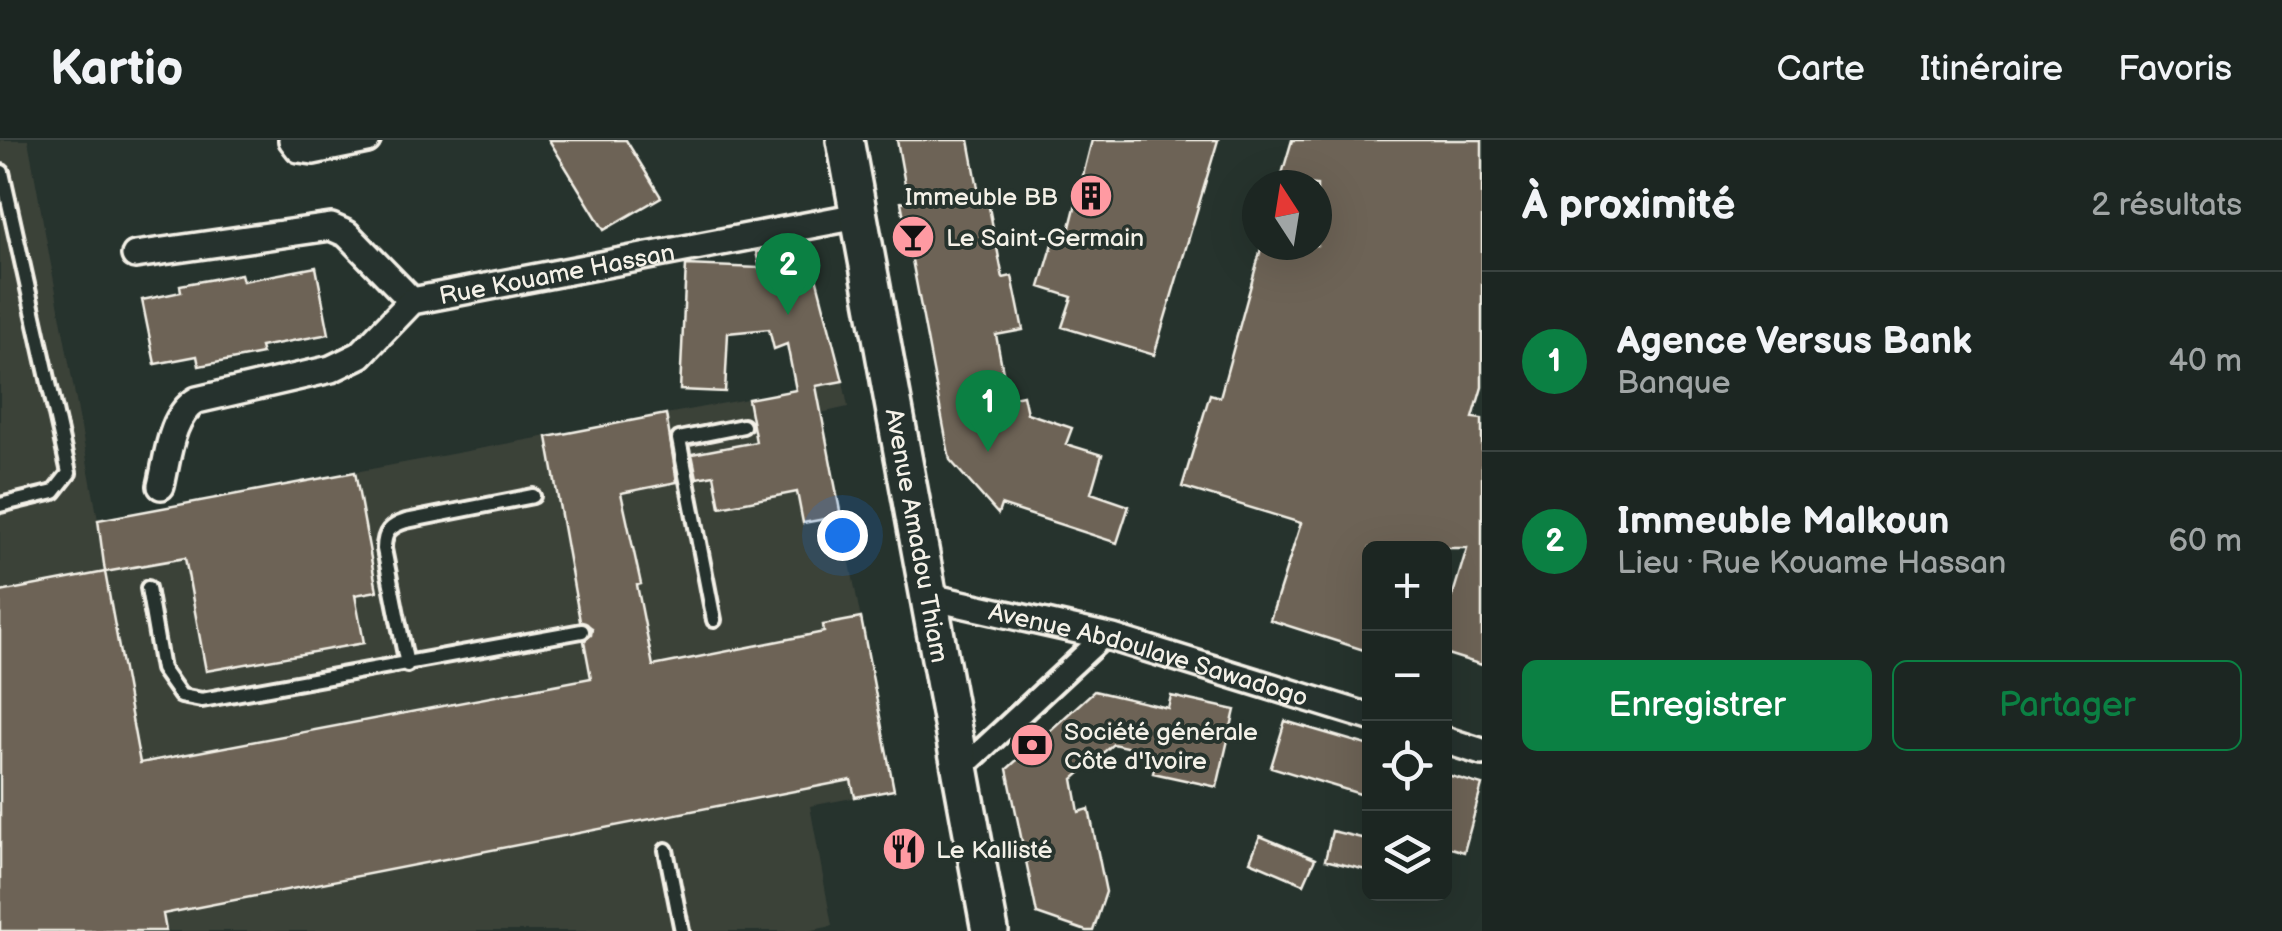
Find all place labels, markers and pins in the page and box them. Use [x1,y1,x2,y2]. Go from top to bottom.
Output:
building icon: Immeuble BB [1068,173,1114,219]
place label: Immeuble BB [905,182,1058,213]
bar icon: Le Saint-Germain [890,214,936,260]
place label: Le Saint-Germain [946,223,1144,254]
pin: 2 [756,232,820,315]
pin: 1 [956,370,1020,452]
place label: Société générale Côte d'Ivoire [1064,717,1258,777]
bank icon: Société générale Côte d'Ivoire [1009,722,1055,768]
restaurant icon: Le Kallisté [881,826,927,872]
place label: Le Kallisté [936,835,1053,866]

